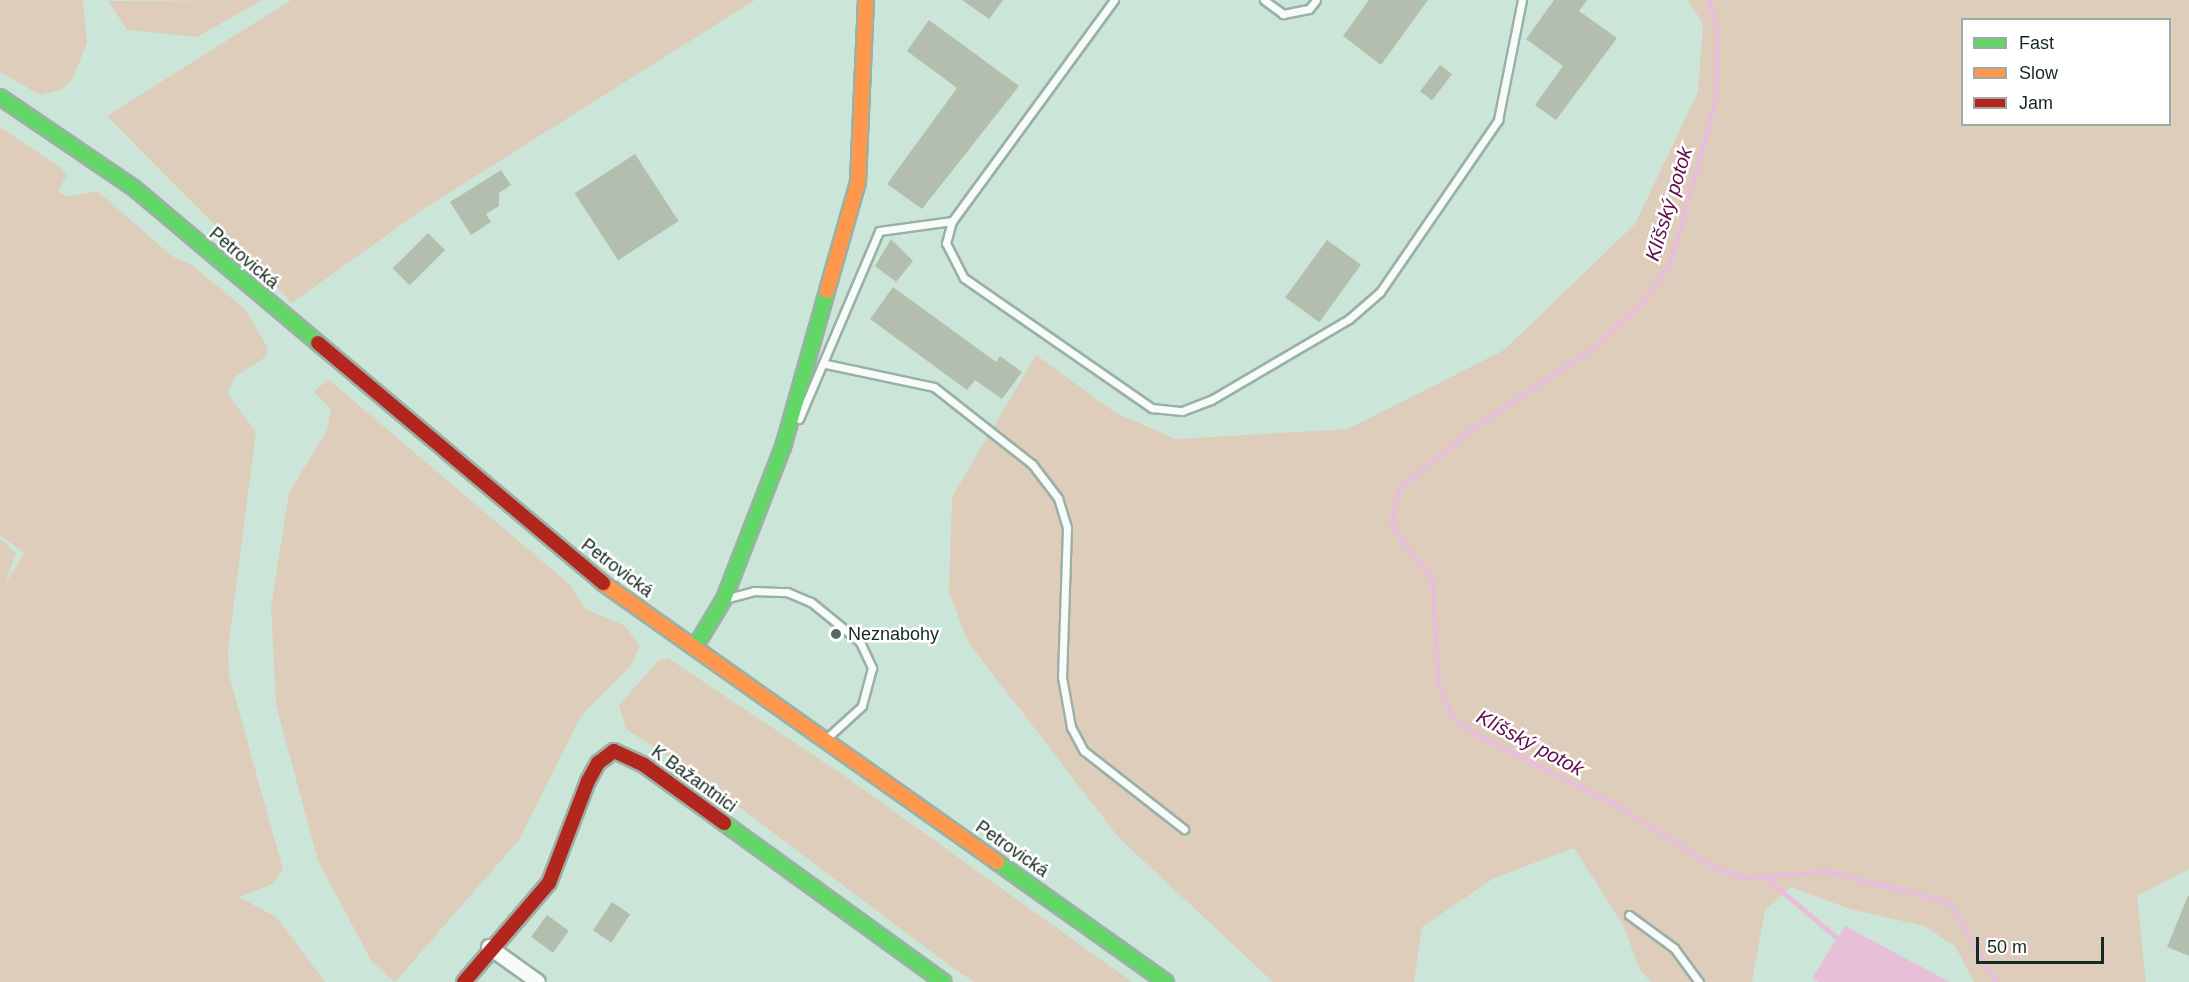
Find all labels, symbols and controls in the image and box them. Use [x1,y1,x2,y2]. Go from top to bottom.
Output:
legend [1961,18,2171,126]
text: Fast [2019,33,2054,53]
text: Slow [2019,63,2058,83]
text: Jam [2019,93,2053,113]
water label: Klíšský potok [1640,144,1698,264]
street label: Petrovická [205,223,283,293]
street label: Petrovická [577,534,657,602]
place label: Neznabohy [848,623,939,645]
marker: Neznabohy [829,627,843,641]
water label: Klíšský potok [1472,705,1588,781]
street label: K Bažantnici [647,741,741,817]
street label: Petrovická [971,816,1053,882]
scale bar [1979,925,2106,963]
text: 50 m [1987,937,2027,957]

